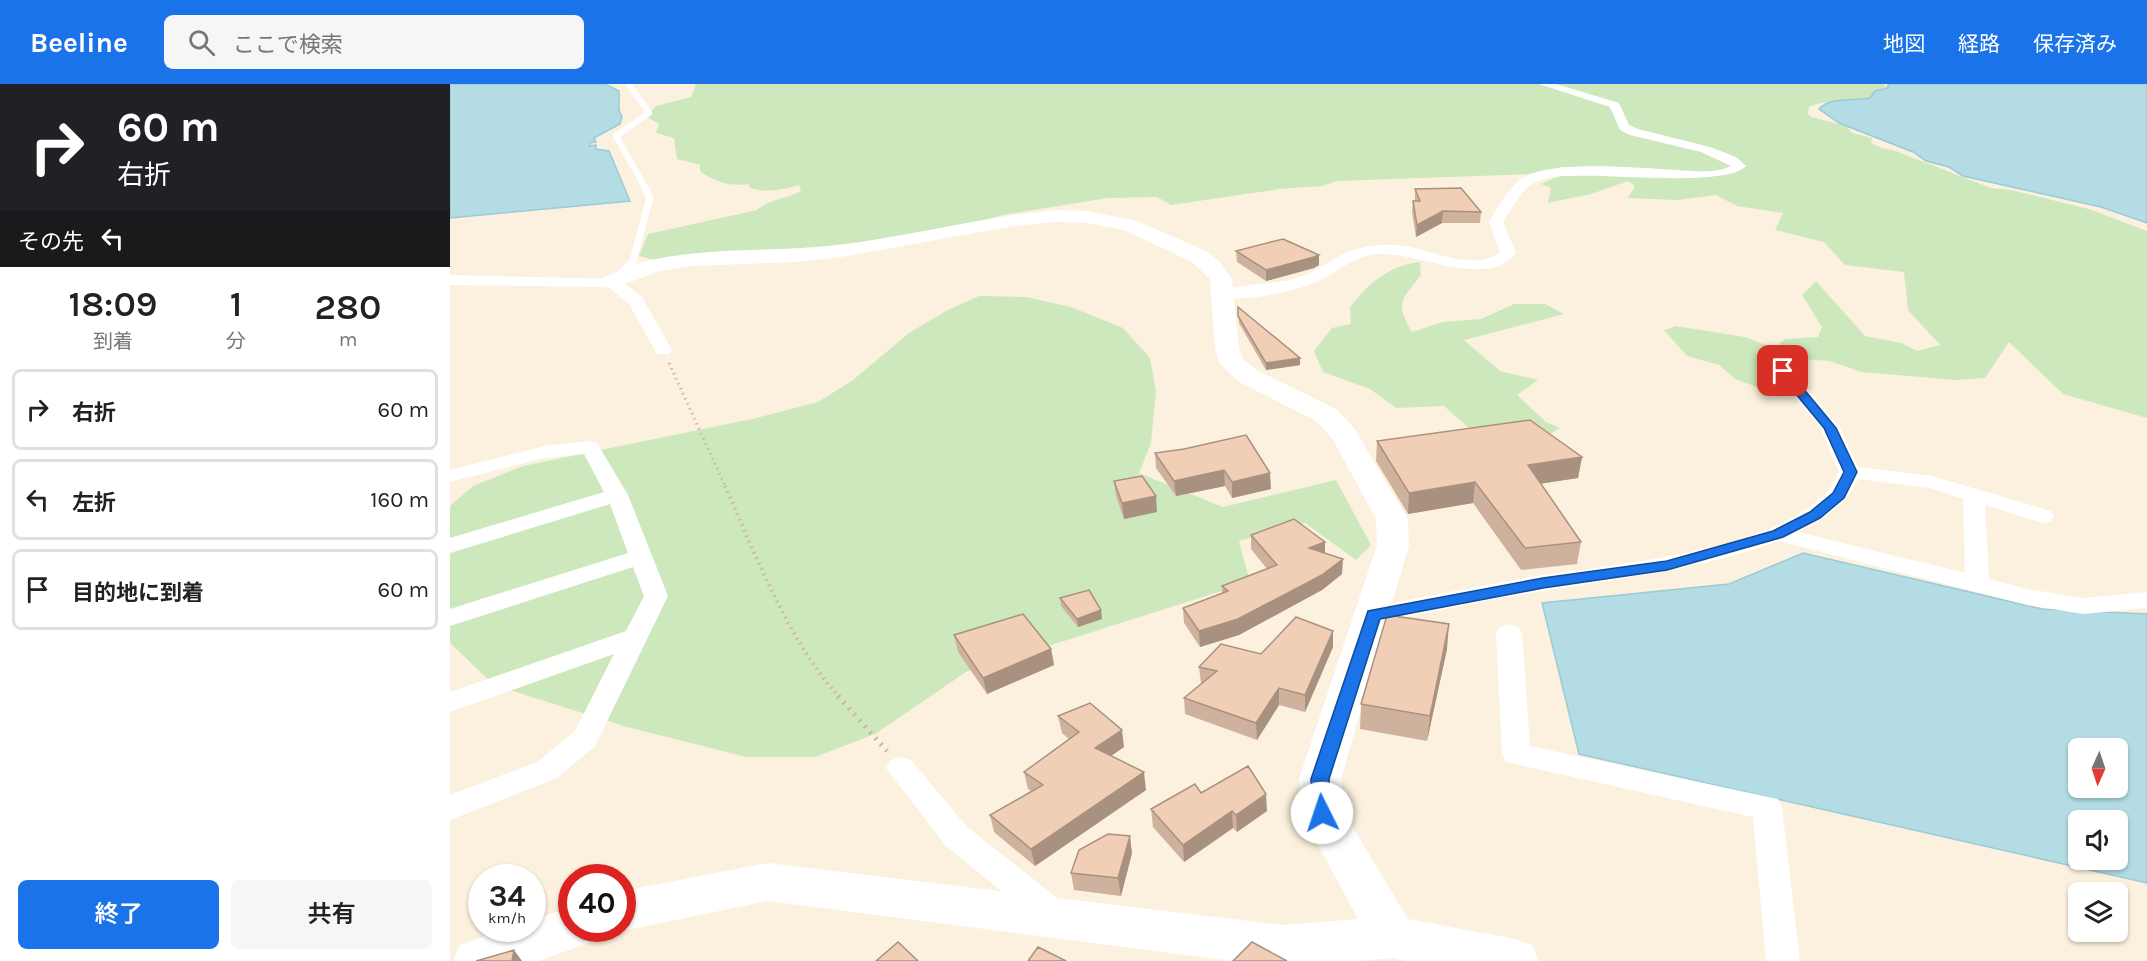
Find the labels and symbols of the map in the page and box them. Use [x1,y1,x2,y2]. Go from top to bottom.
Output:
pin [1757,345,1808,396]
north arrow [2068,738,2128,798]
position arrow [1290,781,1354,845]
speed limit sign: 40 [558,864,636,942]

